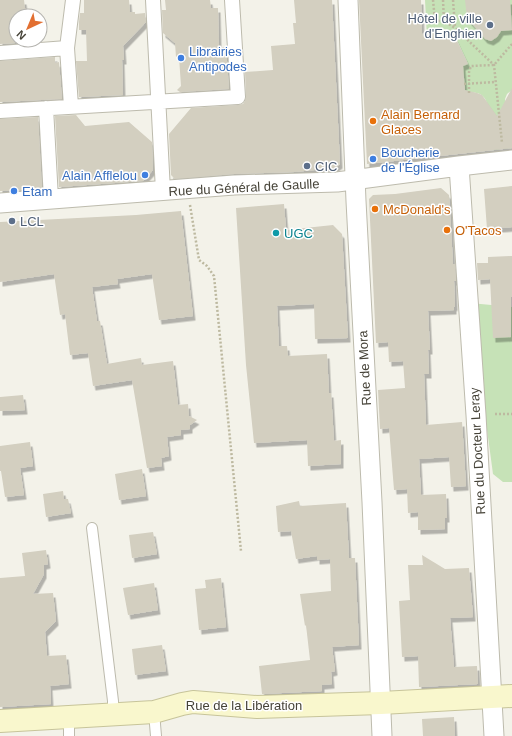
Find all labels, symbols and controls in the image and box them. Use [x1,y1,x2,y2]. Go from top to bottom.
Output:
north arrow [8,8,48,48]
place label: Hôtel de ville d'Enghien [408,11,482,41]
marker: Hôtel de ville d'Enghien [485,20,495,30]
text: N [14,28,28,42]
place label: Librairies Antipodes [189,44,247,74]
marker: Librairies Antipodes [176,53,186,63]
place label: Alain Bernard Glaces [381,107,460,137]
marker: Alain Bernard Glaces [368,116,378,126]
place label: Boucherie de l'Église [381,145,440,175]
marker: Boucherie de l'Église [368,154,378,164]
place label: CIC [315,159,337,174]
marker: CIC [302,161,312,171]
place label: Alain Afflelou [62,168,137,183]
marker: Alain Afflelou [140,170,150,180]
street label: Rue du Général de Gaulle [168,176,320,199]
place label: Etam [22,184,52,199]
marker: Etam [9,186,19,196]
place label: McDonald's [383,202,451,217]
marker: McDonald's [370,204,380,214]
place label: LCL [20,214,44,229]
marker: LCL [7,216,17,226]
place label: O'Tacos [455,223,502,238]
marker: O'Tacos [442,225,452,235]
place label: UGC [284,226,313,241]
marker: UGC [271,228,281,238]
street label: Rue de Mora [355,329,374,406]
street label: Rue du Docteur Leray [467,387,488,515]
street label: Rue de la Libération [186,698,302,713]

